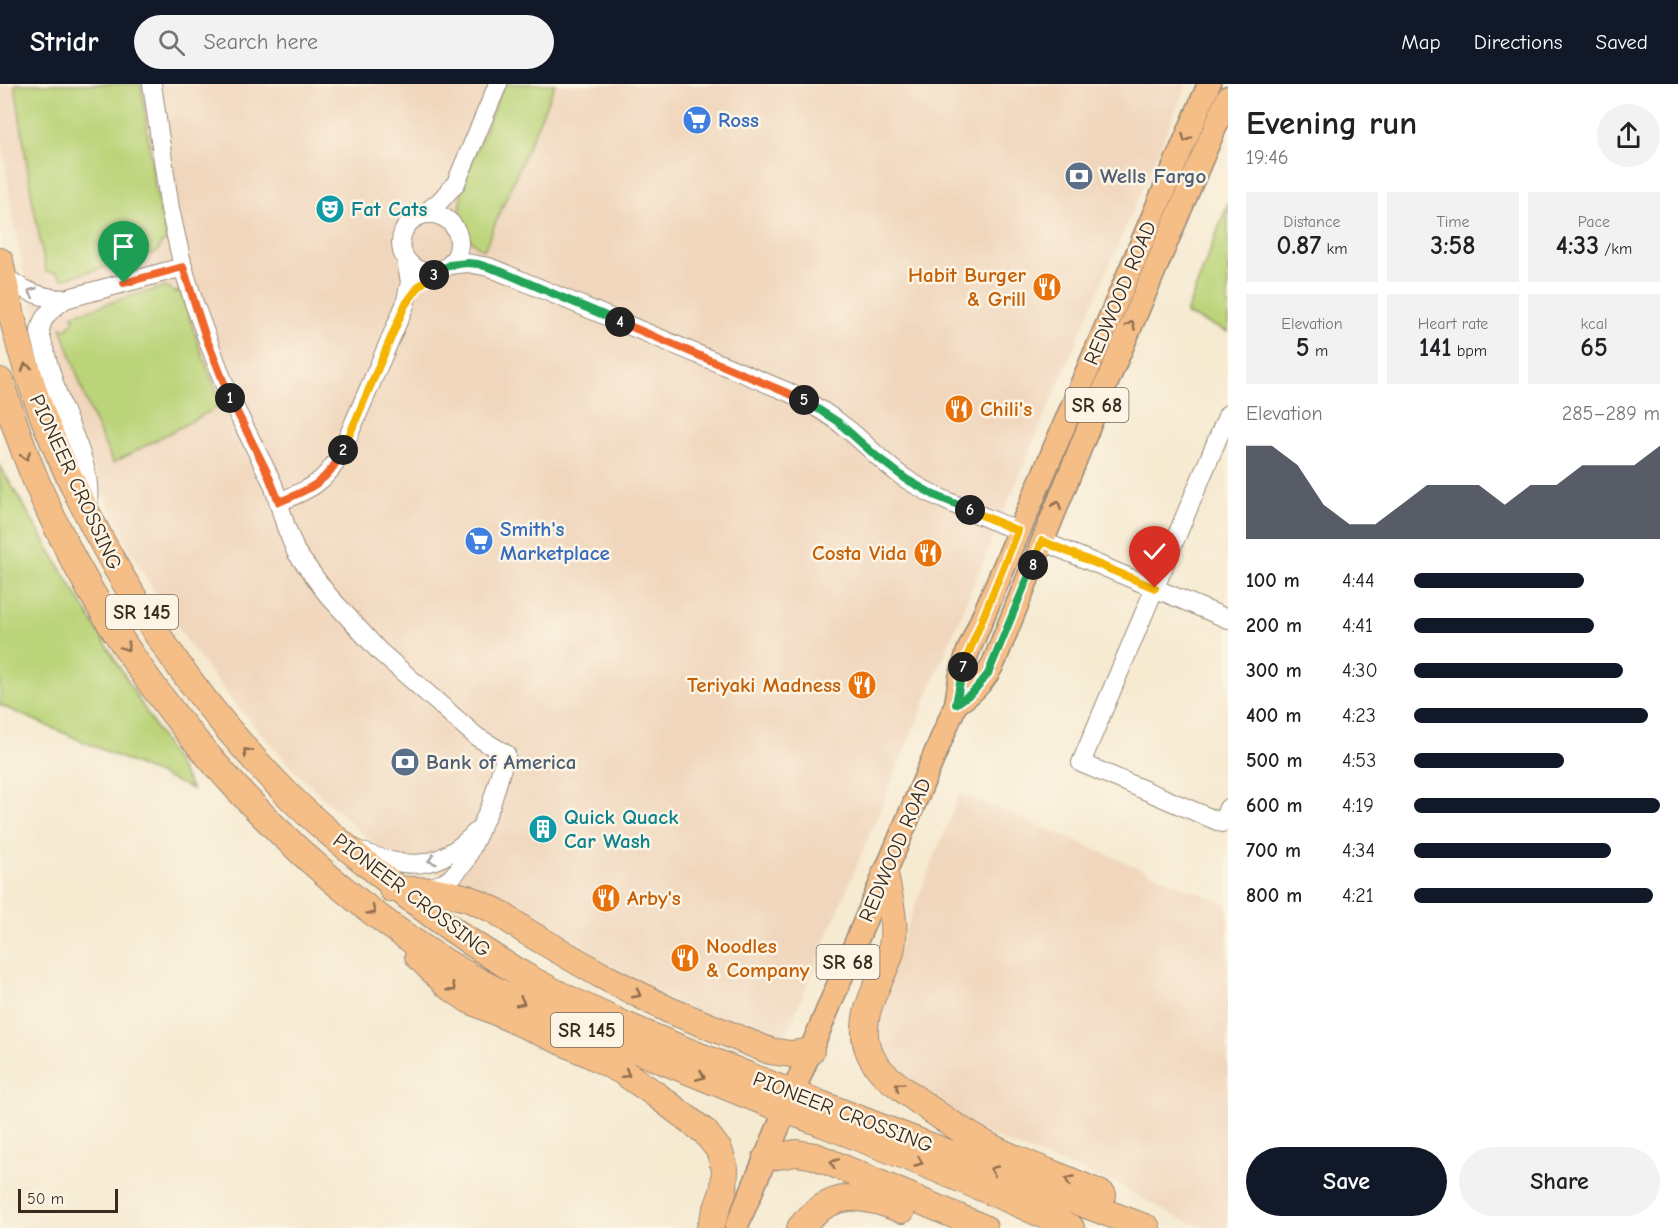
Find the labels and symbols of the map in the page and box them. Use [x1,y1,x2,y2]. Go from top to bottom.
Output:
supermarket icon: Ross [681,104,713,136]
place label: Ross [718,108,759,132]
one-way arrow [1181,131,1193,142]
bank icon: Wells Fargo [1063,160,1095,192]
place label: Wells Fargo [1100,164,1207,188]
theatre icon: Fat Cats [314,193,346,225]
place label: Fat Cats [351,197,427,221]
street label: REDWOOD ROAD [1079,217,1161,369]
pin [98,221,149,283]
pin: 3 [419,260,449,290]
place label: Habit Burger & Grill [908,263,1027,311]
restaurant icon: Habit Burger & Grill [1031,271,1063,303]
one-way arrow [27,287,38,299]
pin: 4 [605,307,635,337]
one-way arrow [1124,320,1136,331]
one-way arrow [21,363,33,373]
pin: 1 [215,383,245,413]
pin: 5 [789,385,819,415]
road number: SR 68 [1066,388,1128,422]
street label: PIONEER CROSSING [25,390,127,574]
restaurant icon: Chili's [943,393,975,425]
place label: Chili's [980,397,1032,421]
pin: 2 [328,435,358,465]
one-way arrow [19,450,31,461]
pin: 6 [955,495,985,525]
one-way arrow [1050,501,1062,512]
place label: Smith's Marketplace [500,517,610,565]
supermarket icon: Smith's Marketplace [463,525,495,557]
pin [1129,526,1180,588]
restaurant icon: Costa Vida [912,537,944,569]
place label: Costa Vida [812,541,907,565]
pin: 8 [1018,550,1048,580]
road number: SR 145 [106,595,178,629]
one-way arrow [119,640,130,651]
pin: 7 [948,652,978,682]
restaurant icon: Teriyaki Madness [846,669,878,701]
place label: Teriyaki Madness [687,673,841,697]
bank icon: Bank of America [389,746,421,778]
one-way arrow [243,748,254,759]
place label: Bank of America [426,750,576,774]
street label: REDWOOD ROAD [854,774,936,926]
place label: Quick Quack Car Wash [564,805,679,853]
building icon: Quick Quack Car Wash [527,813,559,845]
street label: PIONEER CROSSING [329,828,495,962]
one-way arrow [427,853,438,866]
restaurant icon: Arby's [590,882,622,914]
place label: Arby's [627,886,681,910]
one-way arrow [365,904,376,915]
place label: Noodles & Company [706,934,810,982]
restaurant icon: Noodles & Company [669,942,701,974]
road number: SR 68 [816,945,880,979]
one-way arrow [445,981,456,992]
one-way arrow [630,987,641,998]
one-way arrow [514,994,525,1006]
road number: SR 145 [551,1013,623,1047]
one-way arrow [620,1067,630,1079]
street label: PIONEER CROSSING [750,1067,936,1157]
one-way arrow [695,1069,706,1081]
one-way arrow [895,1082,906,1093]
one-way arrow [913,1155,923,1168]
one-way arrow [829,1159,840,1171]
one-way arrow [989,1165,999,1178]
one-way arrow [1064,1175,1075,1187]
scale bar [18,1186,118,1214]

